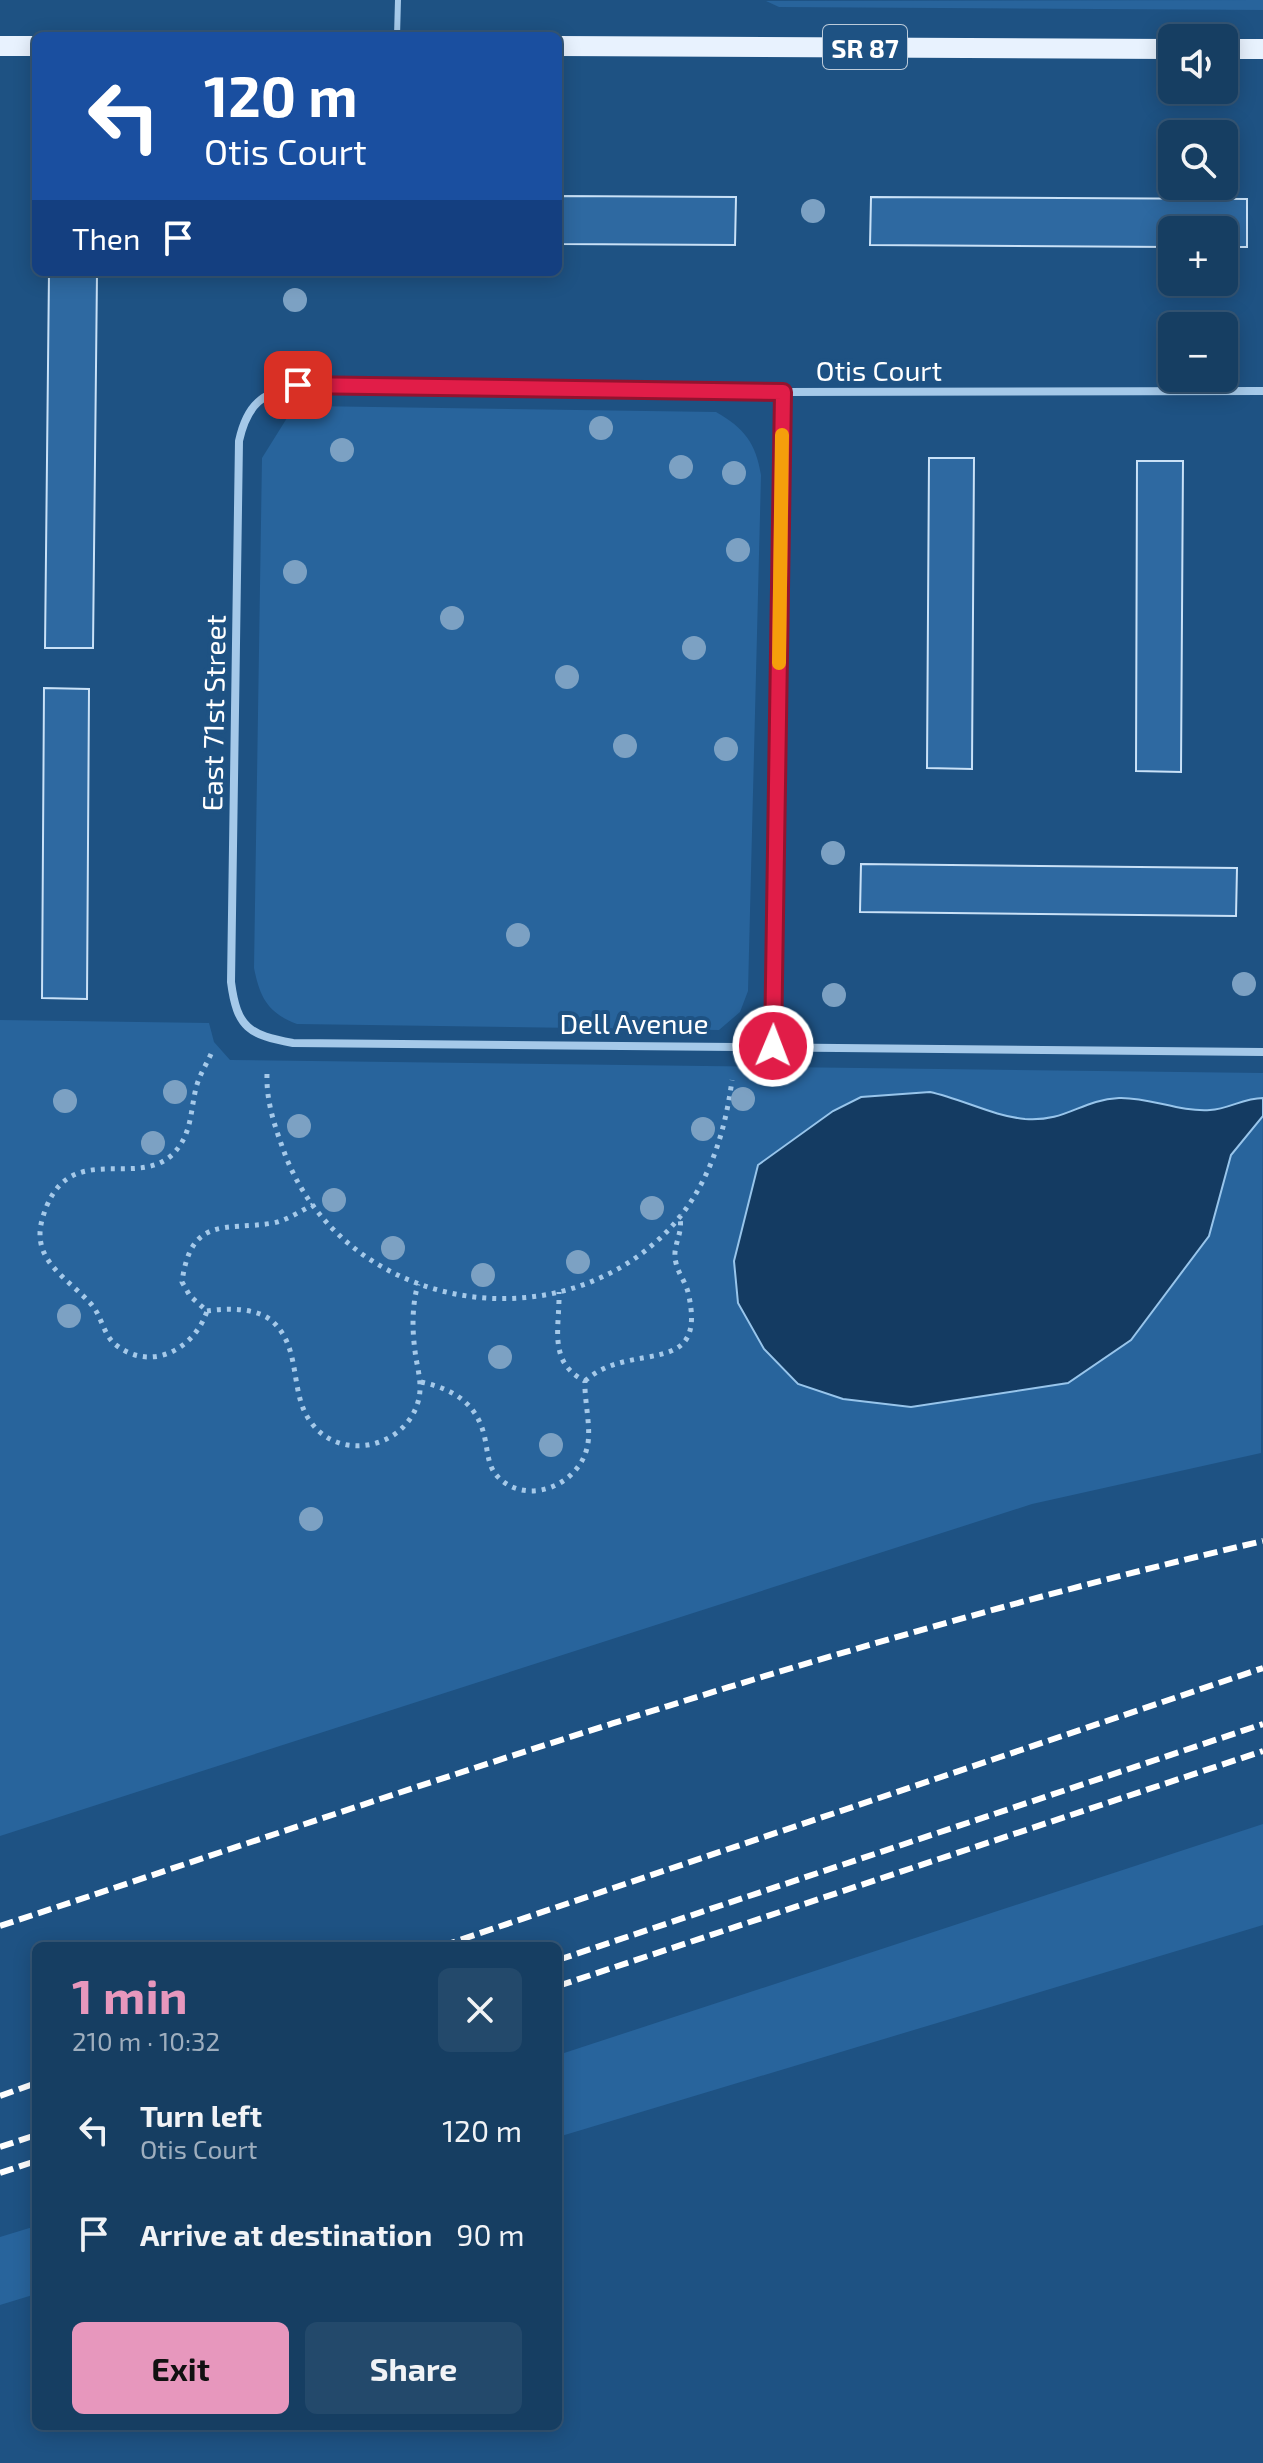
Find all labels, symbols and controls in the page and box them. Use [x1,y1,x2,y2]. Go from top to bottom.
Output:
map controls [1158,24,1238,392]
button: sound [1158,24,1238,104]
road number: SR 87 [823,25,907,69]
text: 120 m [204,61,358,128]
icon: left [72,64,176,168]
button: search [1158,120,1238,200]
text: Otis Court [204,129,367,172]
icon: arrive [156,216,200,260]
button: + [1158,216,1238,296]
text: Then [72,220,140,256]
button: − [1158,312,1238,392]
pin [264,351,332,419]
street label: Otis Court [816,353,942,387]
icon: arrive [276,363,320,407]
street label: East 71st Street [194,614,232,812]
position arrow [731,1004,815,1088]
street label: Dell Avenue [560,1006,708,1040]
text: 1 min [72,1966,188,2024]
button: close [438,1968,522,2052]
text: 210 m · 10:32 [72,2025,220,2056]
text: Turn left [140,2097,262,2133]
icon: left [72,2108,116,2152]
text: 120 m [442,2112,522,2148]
text: Otis Court [140,2133,257,2164]
icon: arrive [72,2212,116,2256]
text: Arrive at destination [140,2216,432,2252]
text: 90 m [456,2216,525,2252]
button: Exit [72,2322,289,2414]
button: Share [305,2322,522,2414]

